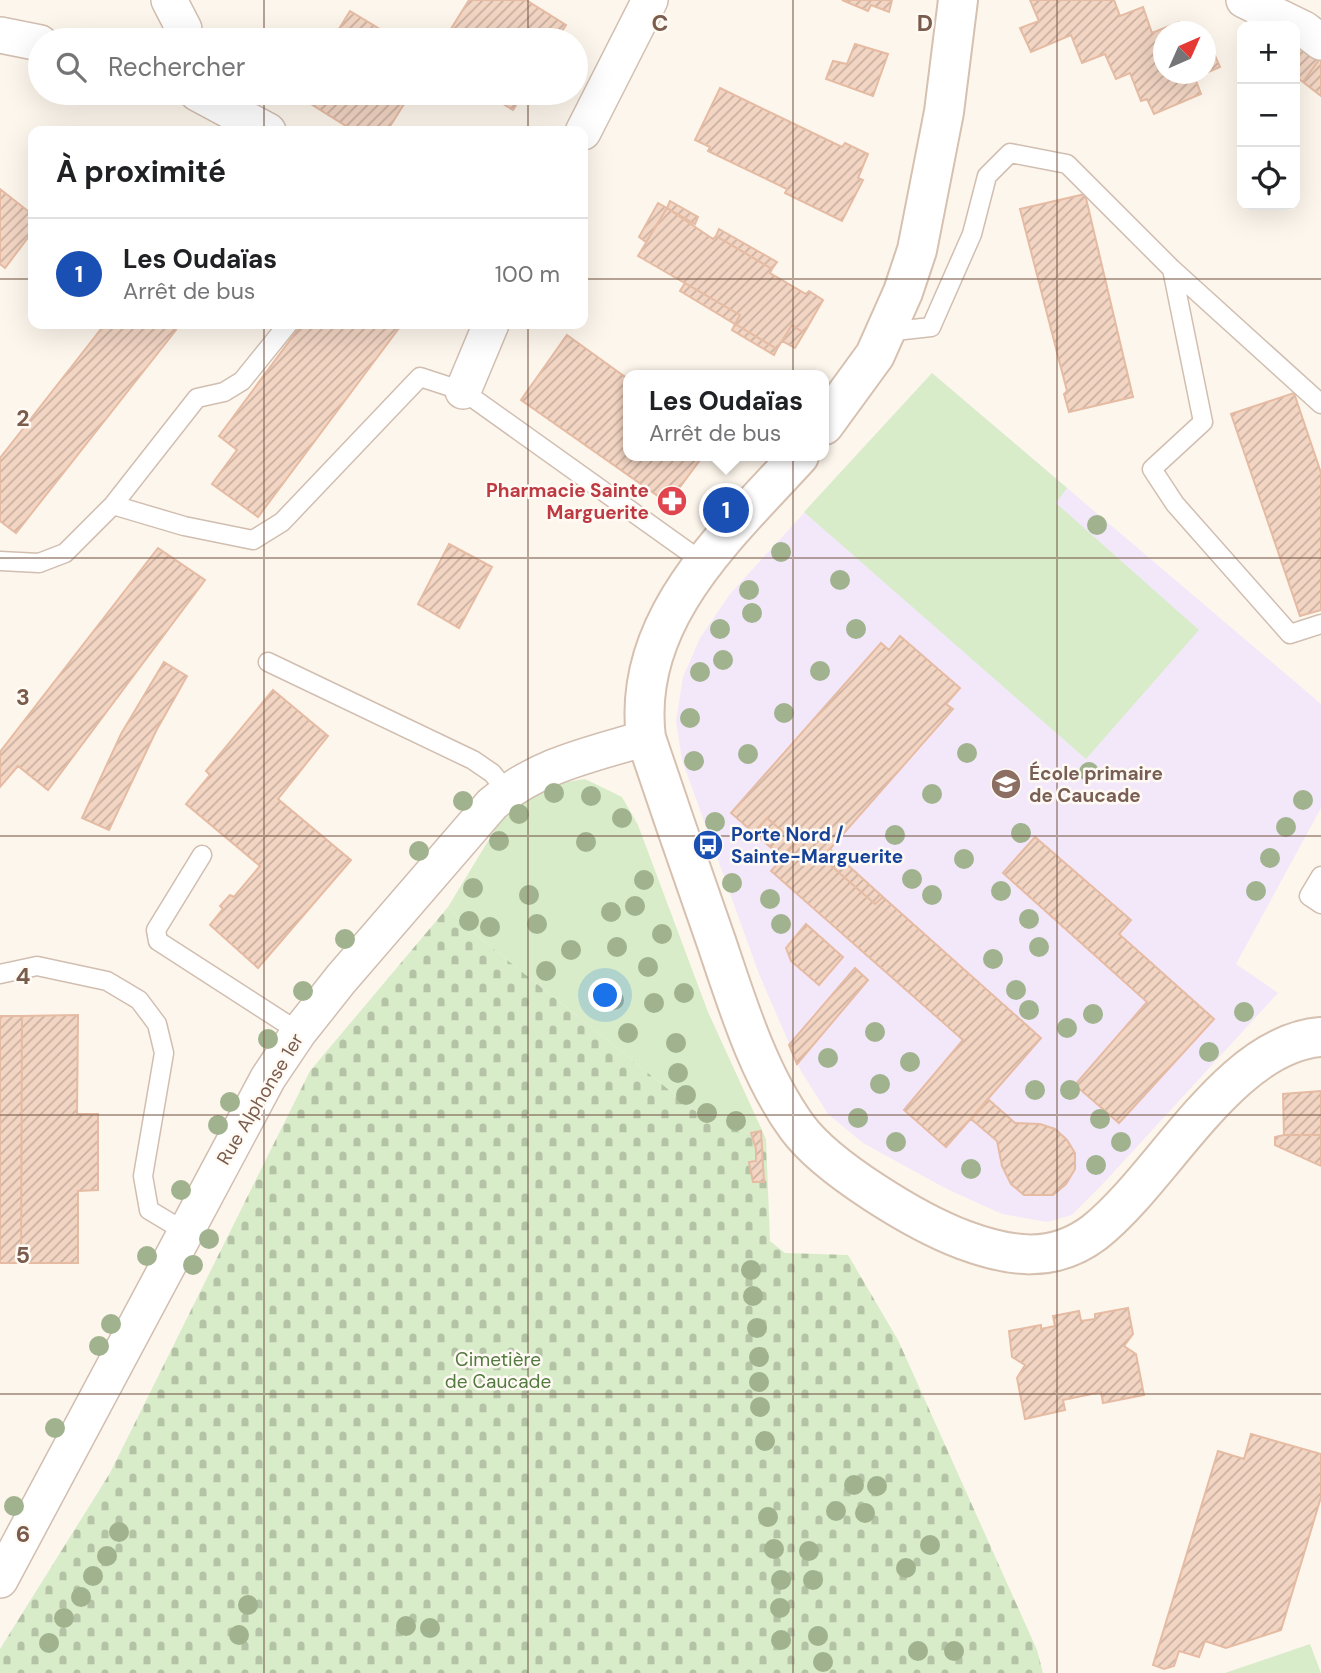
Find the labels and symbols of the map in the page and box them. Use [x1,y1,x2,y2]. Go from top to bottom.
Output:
text: C [652,8,668,38]
text: D [917,8,933,38]
north arrow [1153,21,1216,84]
text: 2 [16,403,30,433]
place label: Pharmacie Sainte Marguerite [486,478,649,525]
pharmacy icon: Pharmacie Sainte Marguerite [655,484,689,518]
pin: 1 [703,484,749,536]
text: 3 [16,682,30,712]
place label: École primaire de Caucade [1029,761,1163,808]
school or university icon: École primaire de Caucade [989,767,1023,801]
place label: Porte Nord / Sainte-Marguerite [731,822,903,869]
bus stop icon: Porte Nord / Sainte-Marguerite [691,828,725,862]
text: 4 [16,961,31,991]
your location [588,978,622,1012]
street label: Rue Alphonse 1er [211,1029,309,1169]
text: 5 [16,1240,30,1270]
park label: Cimetière de Caucade [445,1347,551,1394]
text: 6 [16,1519,30,1549]

